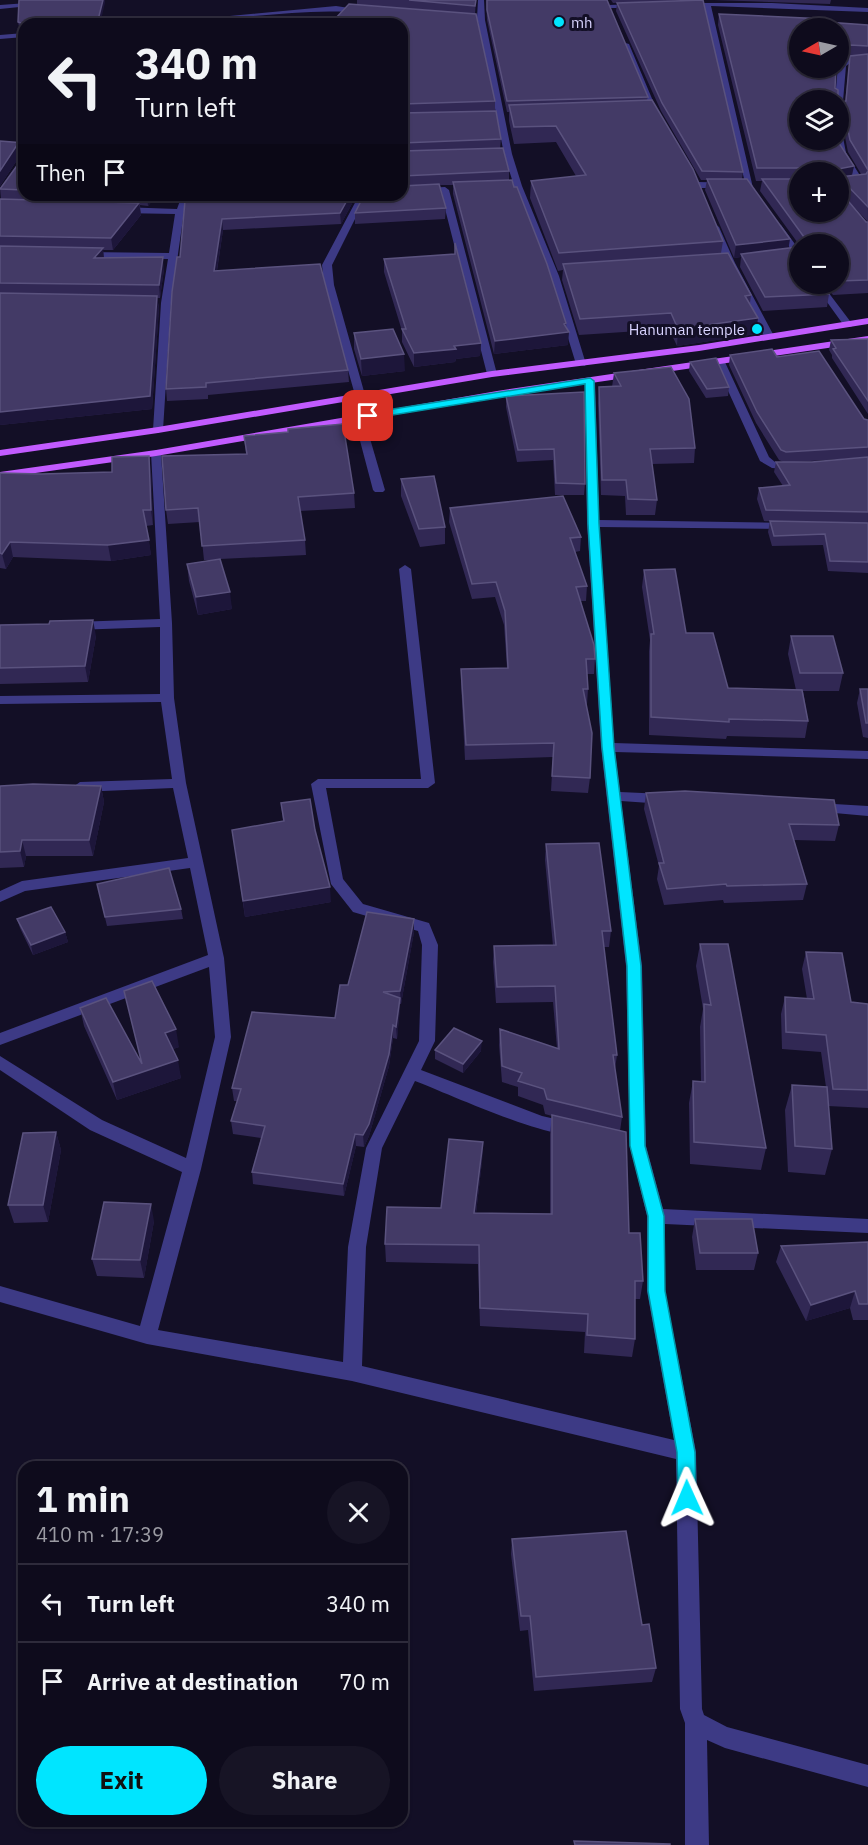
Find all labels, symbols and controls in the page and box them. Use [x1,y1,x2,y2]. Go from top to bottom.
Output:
place label: mh [571,13,593,32]
marker: mh [552,15,566,29]
north arrow [789,18,849,78]
map controls [789,18,849,294]
text: 340 m [135,36,258,91]
icon: left [36,42,114,120]
text: Turn left [135,89,236,124]
button: layers [789,90,849,150]
icon: arrive [98,156,131,189]
text: Then [36,158,86,187]
button: + [789,162,849,222]
button: − [789,234,849,294]
place label: Hanuman temple [629,320,745,339]
marker: Hanuman temple [750,322,764,336]
pin [342,390,393,441]
icon: arrive [351,399,384,432]
position arrow [655,1466,719,1530]
text: 1 min [36,1475,130,1522]
button: close [327,1481,390,1544]
text: 410 m · 17:39 [36,1521,164,1548]
icon: left [36,1587,69,1620]
text: Turn left [87,1589,175,1618]
text: 340 m [326,1589,390,1618]
icon: arrive [36,1665,69,1698]
text: Arrive at destination [87,1667,298,1696]
text: 70 m [339,1667,390,1696]
button: Exit [36,1746,207,1815]
button: Share [219,1746,390,1815]

